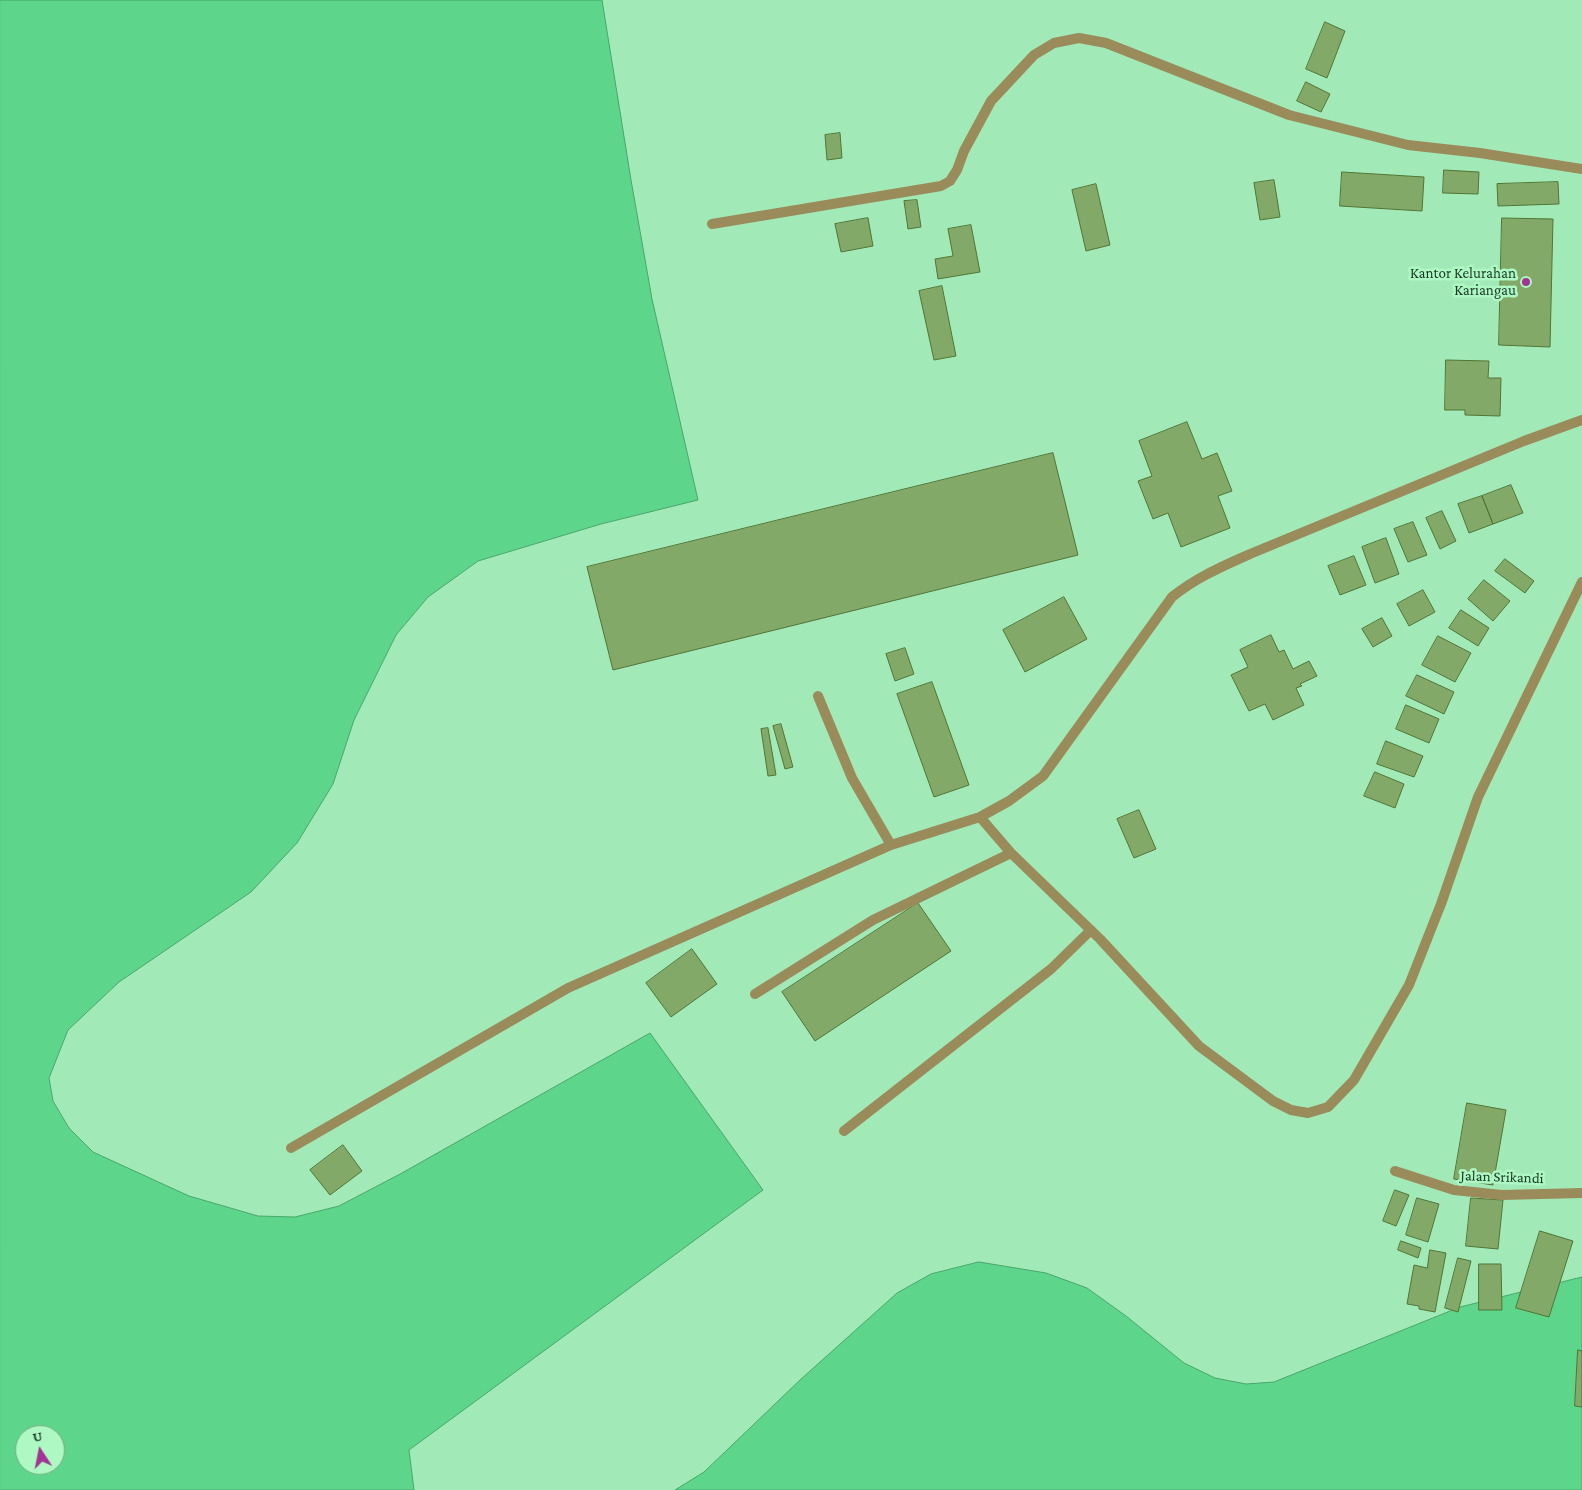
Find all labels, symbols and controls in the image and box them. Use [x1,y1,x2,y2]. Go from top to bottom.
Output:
place label: Kantor Kelurahan Kariangau [1410,264,1516,299]
marker: Kantor Kelurahan Kariangau [1520,276,1532,288]
street label: Jalan Srikandi [1460,1167,1544,1187]
north arrow [15,1425,65,1475]
text: U [31,1427,44,1445]

